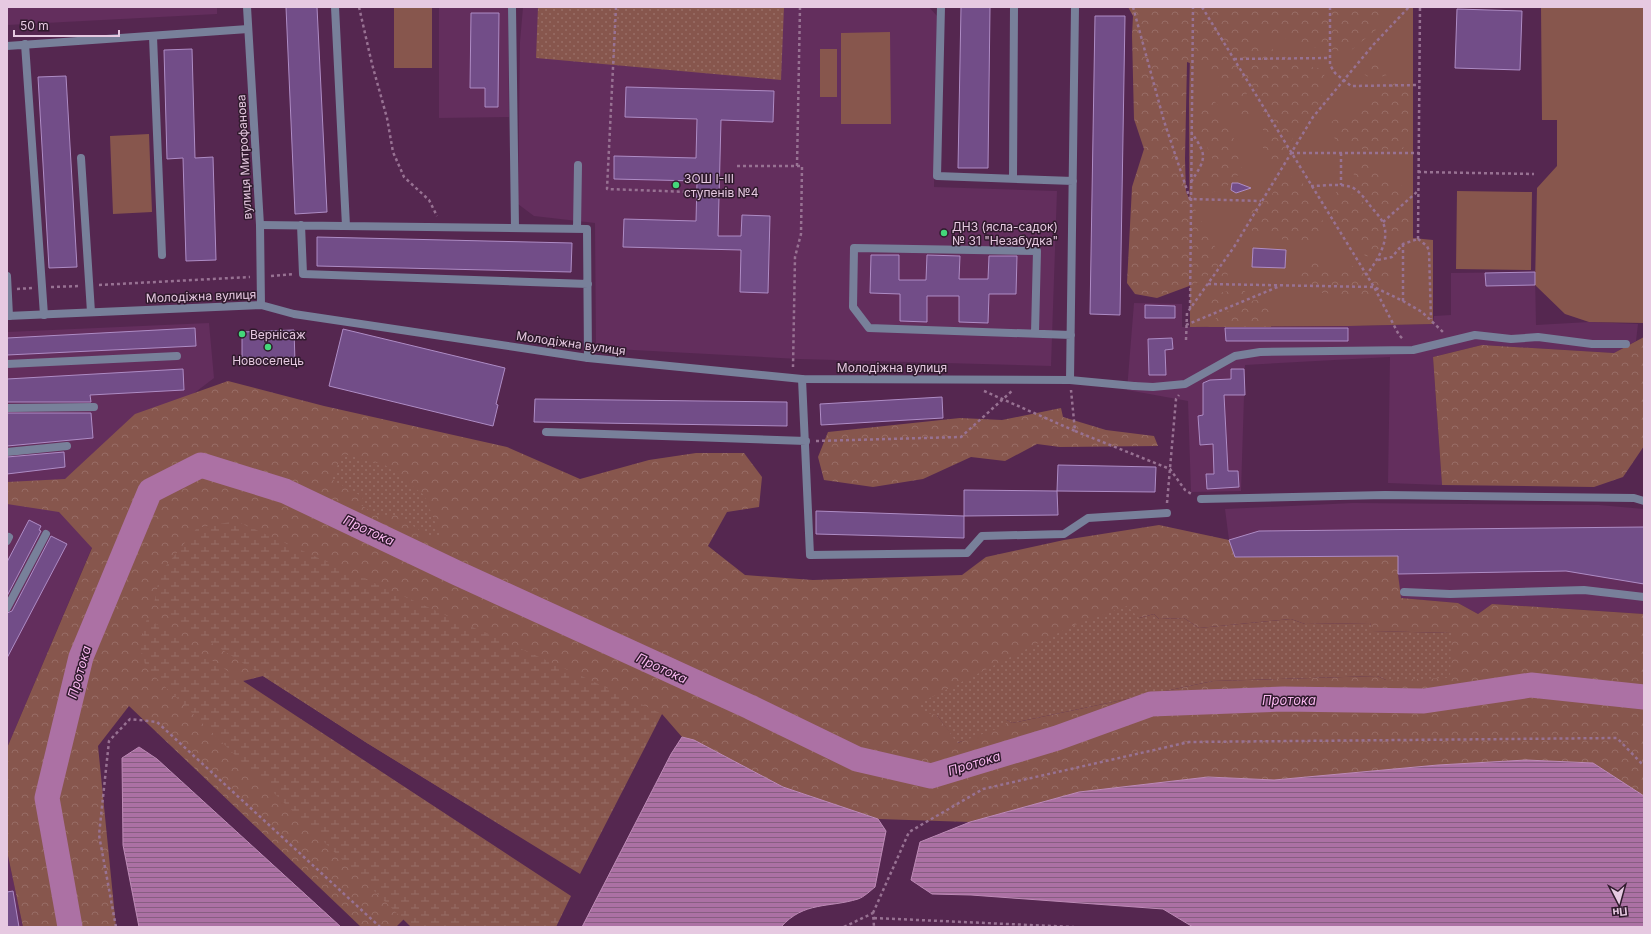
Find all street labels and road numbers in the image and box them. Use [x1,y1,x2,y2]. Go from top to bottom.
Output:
street label: вулиця Митрофанова [233,94,255,220]
street label: Молодіжна вулиця [146,287,256,305]
street label: Молодіжна вулиця [515,328,627,358]
street label: Молодіжна вулиця [837,360,947,375]

